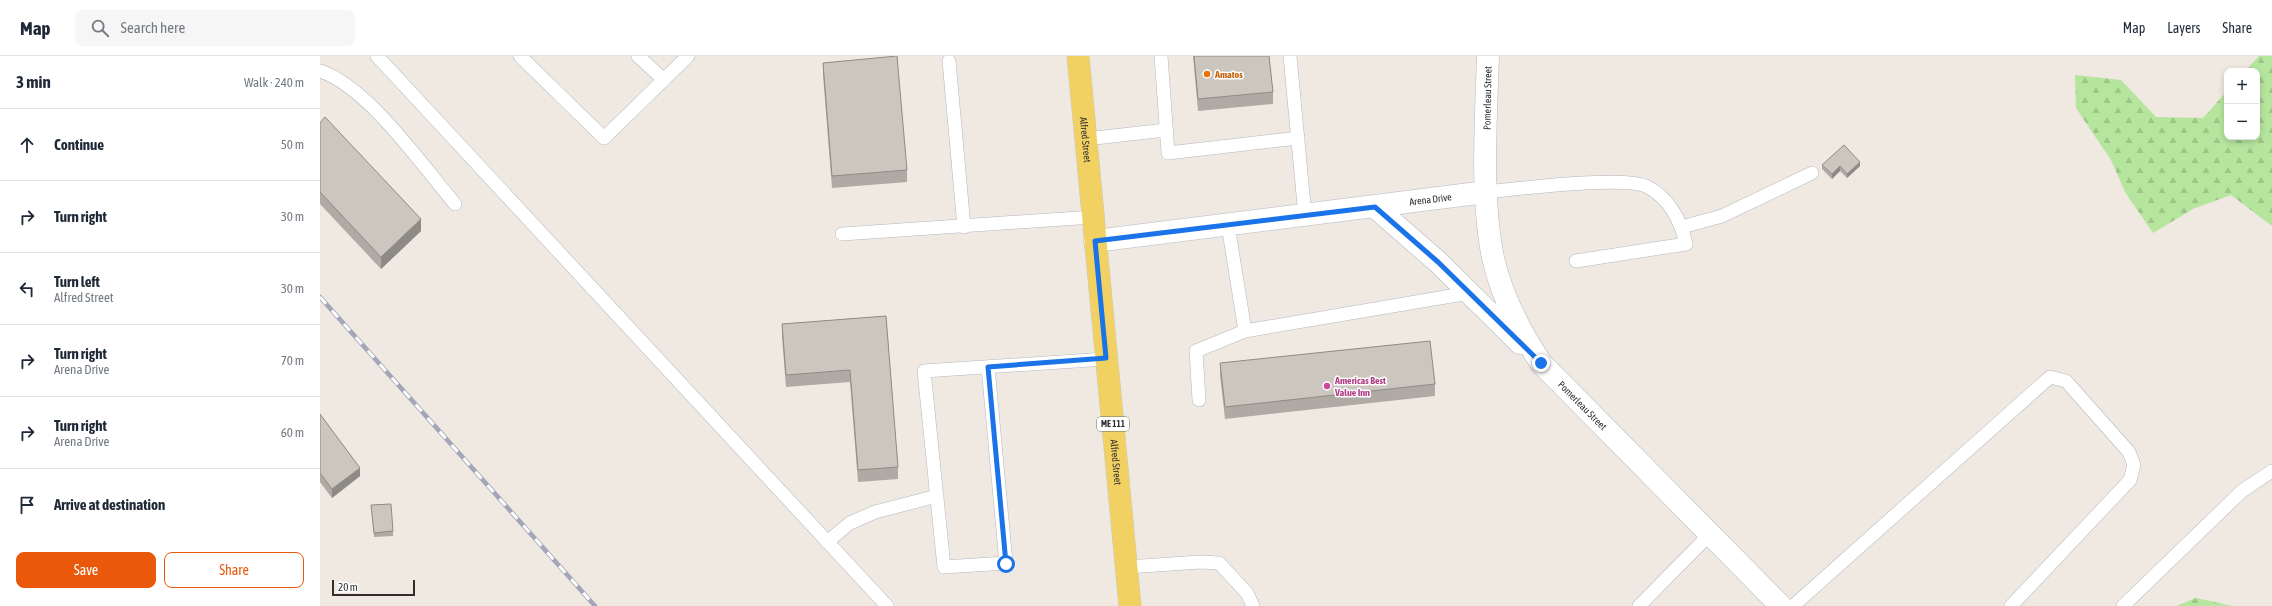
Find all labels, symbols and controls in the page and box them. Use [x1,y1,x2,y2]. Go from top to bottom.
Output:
search box [75,10,355,46]
text: Map [20,17,51,39]
icon: search [89,17,111,39]
text: Search here [121,19,185,36]
text: Map [2123,20,2145,36]
text: Layers [2167,20,2200,36]
text: Share [2222,20,2252,36]
street label: Pomerleau Street [1481,66,1494,130]
map controls [2224,68,2260,140]
button: + [2224,68,2260,104]
marker: Amatos [1202,69,1212,79]
place label: Amatos [1214,69,1243,80]
text: 3 min [16,72,51,92]
text: Walk · 240 m [244,75,304,90]
button: − [2224,104,2260,140]
street label: Alfred Street [1078,116,1093,163]
icon: ahead [16,134,38,156]
text: Continue [54,136,104,153]
text: 50 m [281,137,304,152]
street label: Arena Drive [1409,191,1453,208]
icon: right [16,206,38,228]
text: Turn right [54,208,107,225]
text: 30 m [281,209,304,224]
text: Turn left [54,273,100,290]
icon: left [16,278,38,300]
text: 30 m [281,281,304,296]
text: Alfred Street [54,290,114,305]
text: Turn right [54,345,107,362]
icon: right [16,350,38,372]
text: 70 m [281,353,304,368]
route end [1532,354,1550,372]
text: Arena Drive [54,362,109,377]
place label: Americas Best Value Inn [1334,375,1386,398]
street label: Pomerleau Street [1556,379,1609,432]
marker: Americas Best Value Inn [1322,381,1332,391]
text: Turn right [54,417,107,434]
road number: ME 111 [1097,417,1129,431]
icon: right [16,422,38,444]
text: 60 m [281,425,304,440]
text: Arena Drive [54,434,109,449]
street label: Alfred Street [1108,439,1124,486]
icon: arrive [16,494,38,516]
text: Arrive at destination [54,496,165,513]
button: Save [16,552,156,588]
button: Share [164,552,304,588]
route start [997,555,1015,573]
scale bar [332,578,415,597]
text: 20 m [338,581,358,593]

